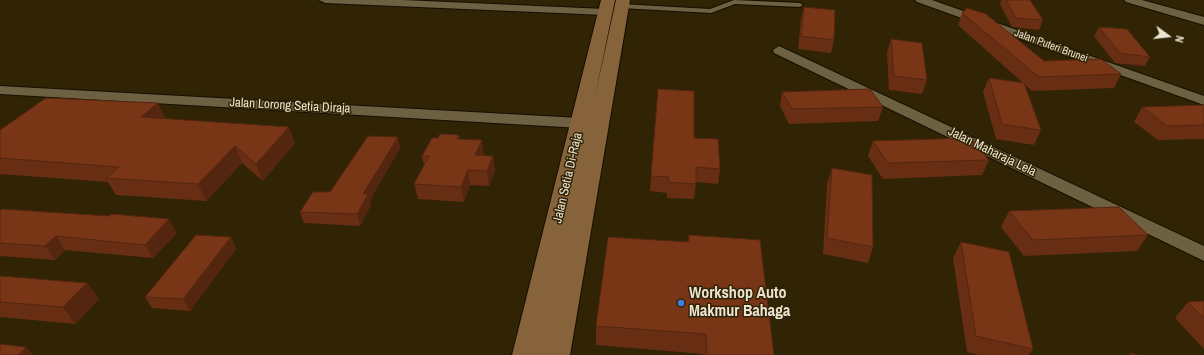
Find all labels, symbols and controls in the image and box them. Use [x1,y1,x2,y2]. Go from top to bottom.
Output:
north arrow [1148,16,1188,56]
street label: Jalan Puteri Brunei [1012,27,1090,65]
text: N [1172,34,1187,44]
street label: Jalan Lorong Setia Diraja [229,95,351,117]
street label: Jalan Maharaja Lela [945,124,1039,180]
street label: Jalan Setia Di-Raja [550,131,586,225]
place label: Workshop Auto Makmur Bahaga [689,284,790,322]
marker: Workshop Auto Makmur Bahaga [676,298,686,308]

